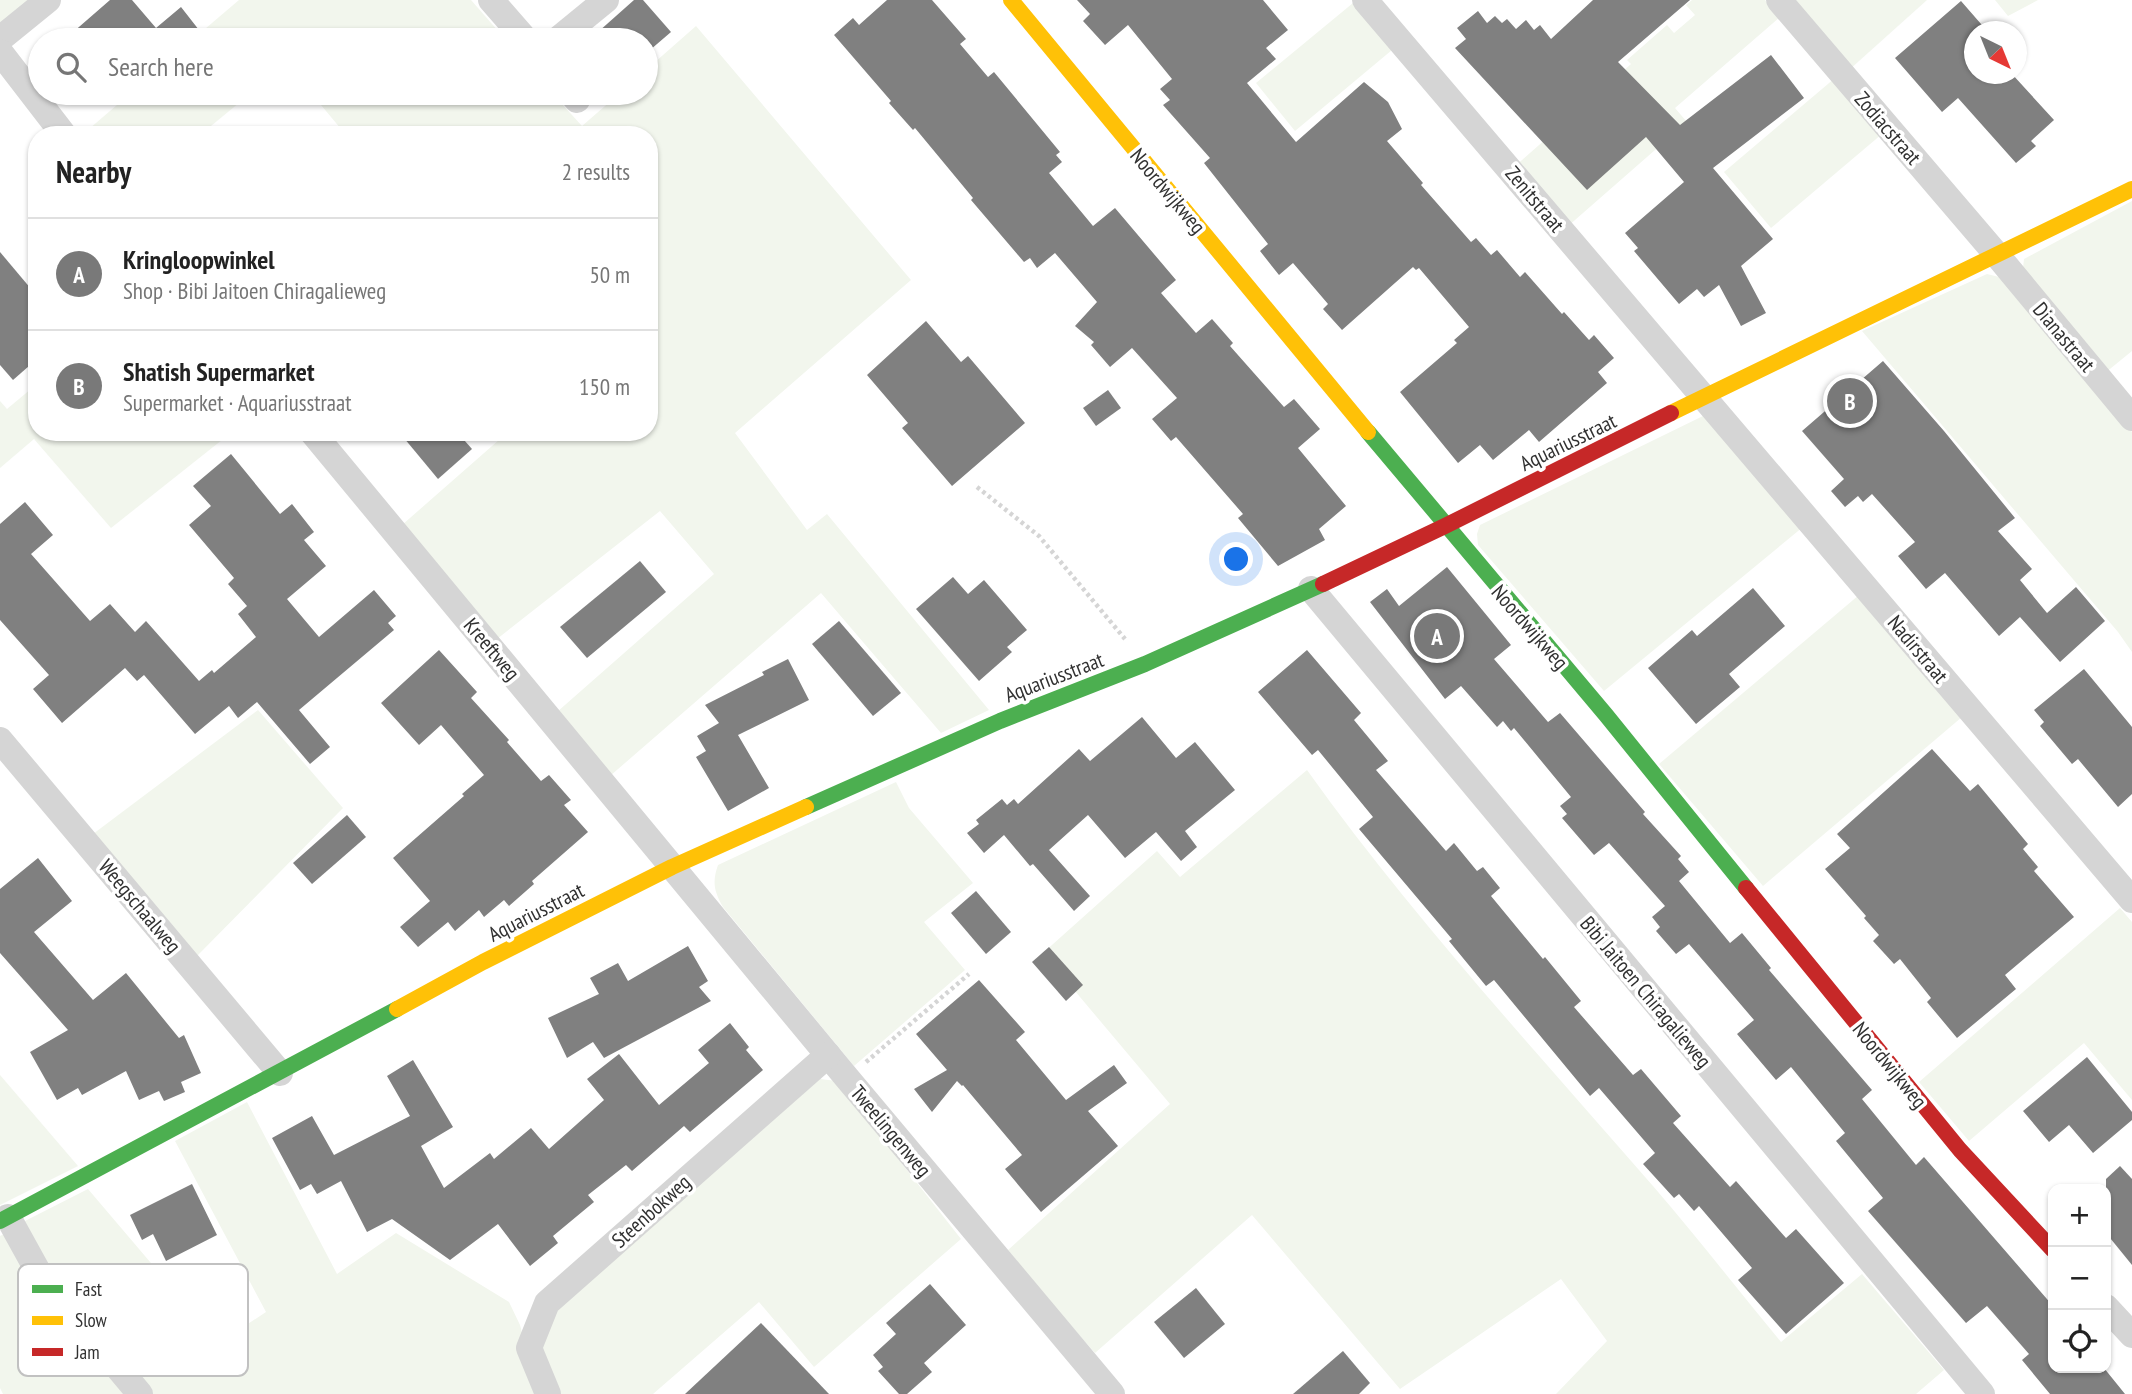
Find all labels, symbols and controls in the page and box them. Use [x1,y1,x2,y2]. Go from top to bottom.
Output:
north arrow [1964,21,2027,84]
search box [28,28,658,105]
icon: search [52,48,90,86]
text: Search here [108,50,214,83]
street label: Zodiacstraat [1849,86,1927,170]
street label: Noordwijkweg [1124,143,1212,239]
text: Nearby [56,152,131,191]
text: 2 results [562,157,630,186]
street label: Zenitstraat [1500,161,1570,238]
text: Kringloopwinkel [123,243,275,276]
text: A [73,260,85,289]
text: 50 m [589,260,630,289]
text: Shop · Bibi Jaitoen Chiragalieweg [123,276,386,305]
street label: Dianastraat [2027,297,2101,378]
text: Shatish Supermarket [123,355,314,388]
text: B [73,372,85,401]
text: 150 m [579,372,630,401]
pin: B [1827,375,1873,427]
text: Supermarket · Aquariusstraat [123,388,352,417]
street label: Aquariusstraat [1515,407,1621,477]
your location [1219,542,1253,576]
street label: Noordwijkweg [1486,579,1574,675]
pin: A [1414,610,1460,662]
street label: Nadirstraat [1882,610,1954,689]
street label: Kreeftweg [458,612,526,686]
street label: Aquariusstraat [1001,646,1108,708]
street label: Weegschaalweg [93,853,187,959]
street label: Aquariusstraat [484,876,589,948]
street label: Bibi Jaitoen Chiragalieweg [1574,910,1718,1074]
street label: Noordwijkweg [1847,1016,1933,1114]
street label: Tweelingenweg [845,1079,937,1183]
street label: Steenbokweg [606,1168,696,1254]
map controls [2048,1184,2111,1373]
button: + [2048,1184,2111,1247]
button: − [2048,1247,2111,1310]
legend [18,1264,248,1376]
text: Fast [75,1277,103,1301]
text: Slow [75,1308,108,1332]
button: locate [2048,1310,2111,1373]
text: Jam [74,1340,100,1364]

